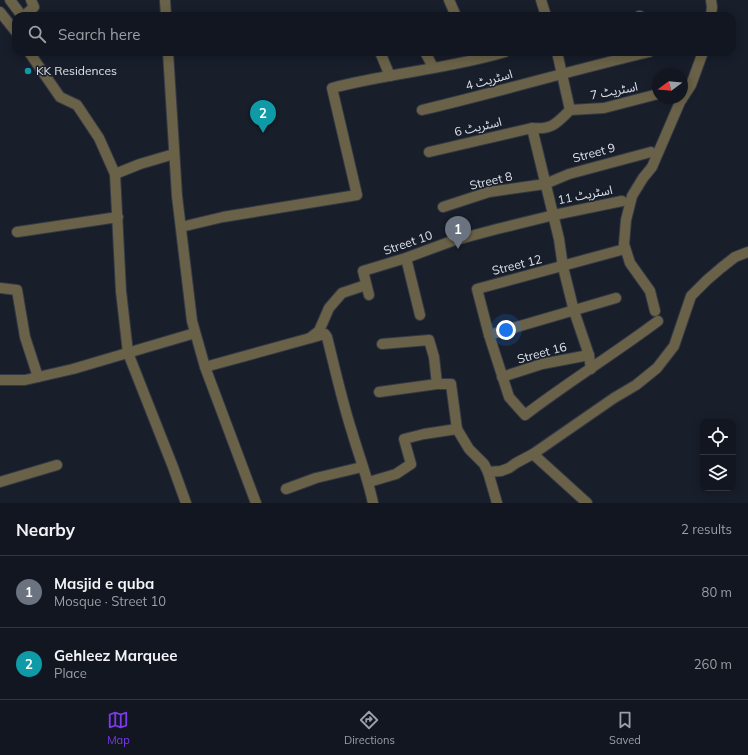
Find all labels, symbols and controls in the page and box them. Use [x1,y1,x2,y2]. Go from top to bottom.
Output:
search box [12,12,736,56]
icon: search [26,23,48,45]
text: Search here [58,25,140,44]
place label: KK Residences [36,63,117,78]
marker: KK Residences [23,66,33,76]
street label: اسٹریٹ 4 [464,66,514,93]
north arrow [652,68,688,104]
street label: اسٹریٹ 7 [589,79,639,103]
pin: 2 [250,100,276,133]
street label: اسٹریٹ 6 [453,114,503,139]
street label: Street 9 [571,140,617,165]
street label: Street 8 [468,168,514,193]
street label: اسٹریٹ 11 [556,182,614,207]
pin: 1 [445,216,471,249]
street label: Street 10 [381,227,434,258]
street label: Street 12 [490,251,543,278]
your location [496,320,516,340]
street label: Street 16 [515,339,568,366]
map controls [700,419,736,491]
button: locate [700,419,736,455]
button: layers [700,455,736,491]
text: Nearby [16,519,75,540]
text: 2 results [681,521,732,537]
text: Masjid e quba [54,574,154,593]
text: 1 [25,584,33,600]
text: 80 m [702,584,732,600]
text: Mosque · Street 10 [54,593,166,609]
text: Gehleez Marquee [54,646,177,665]
text: 2 [25,656,33,672]
text: 260 m [694,656,732,672]
text: Place [54,665,87,681]
tab: Map [107,709,130,747]
tab: Directions [344,709,395,747]
tab: Saved [609,709,641,747]

